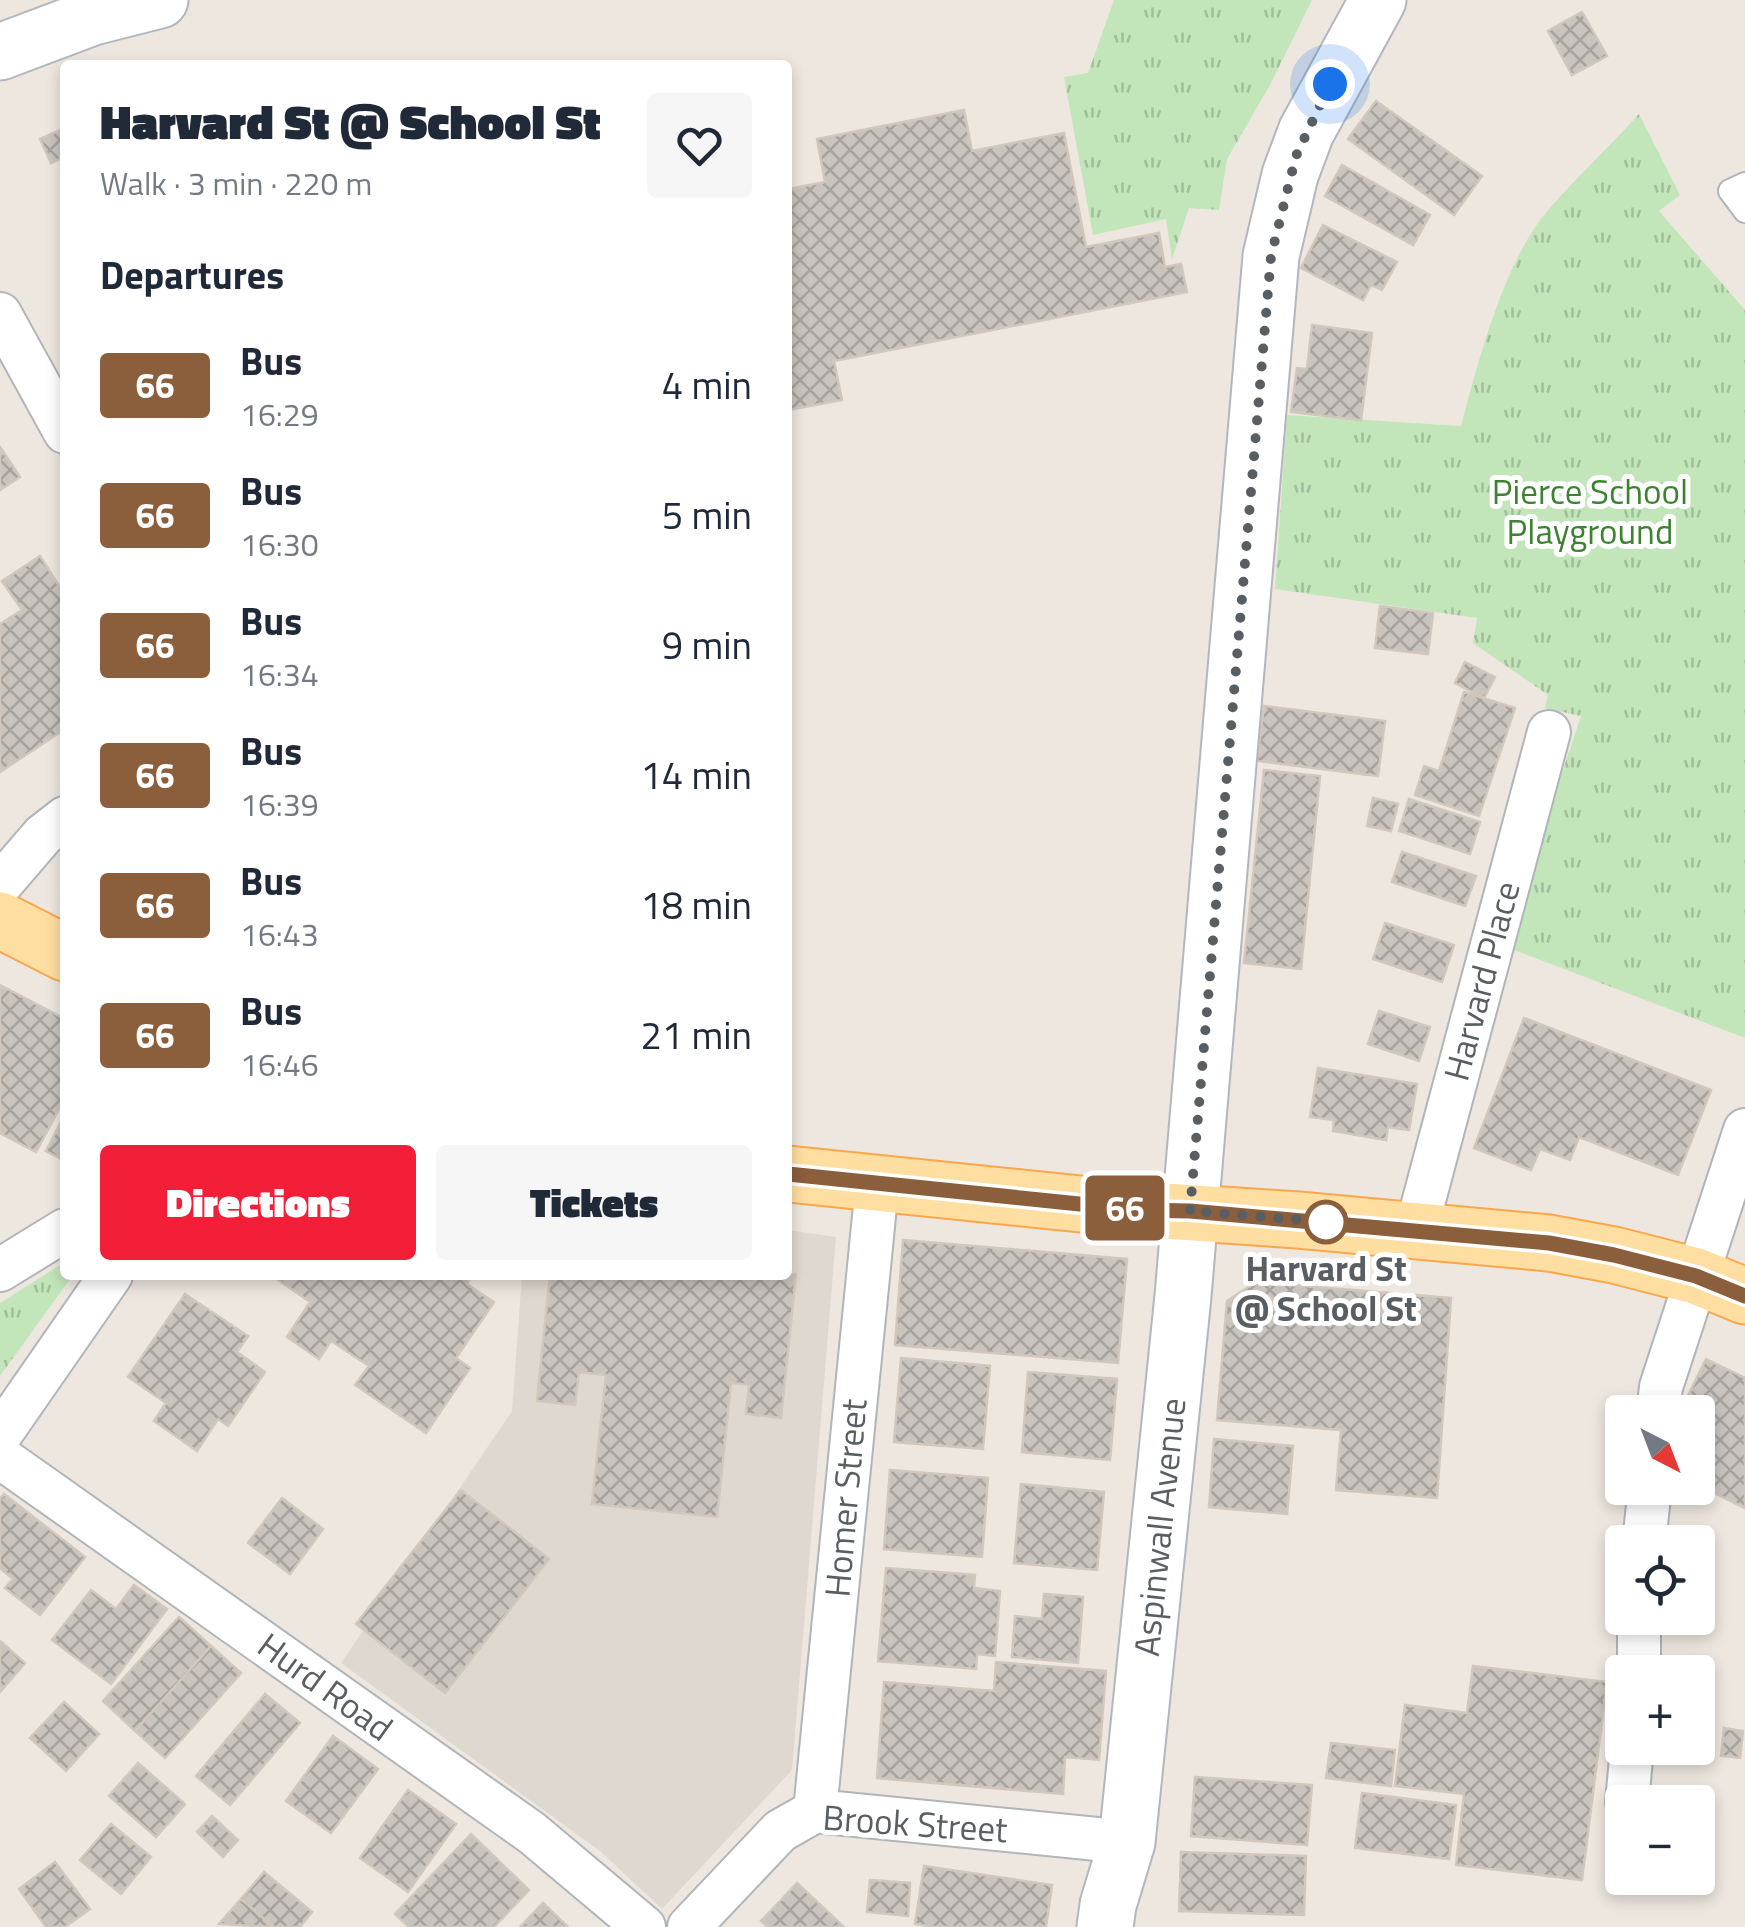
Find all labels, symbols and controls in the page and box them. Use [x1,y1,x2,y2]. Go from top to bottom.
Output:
your location [1305,59,1355,109]
text: Harvard St @ School St [100,85,601,158]
button: heart [647,93,752,198]
text: Walk · 3 min · 220 m [100,159,372,207]
text: Departures [100,246,284,304]
text: Bus [240,332,302,390]
text: 4 min [662,356,752,414]
text: 66 [135,358,175,412]
text: 16:29 [240,390,319,438]
text: Bus [240,462,302,520]
park label: Pierce School Playground [1492,464,1688,558]
text: 5 min [662,486,752,544]
text: 66 [135,488,175,542]
text: 16:30 [240,520,319,568]
text: Bus [240,592,302,650]
text: 9 min [662,616,752,674]
text: 66 [135,618,175,672]
text: 16:34 [240,650,319,698]
text: Bus [240,722,302,780]
text: 14 min [641,746,752,804]
text: 66 [135,748,175,802]
text: 16:39 [240,780,319,828]
text: Bus [240,852,302,910]
street label: Harvard Place [1429,875,1534,1086]
text: 18 min [641,876,752,934]
text: 66 [135,878,175,932]
text: 16:43 [240,910,319,958]
text: Bus [240,982,302,1040]
text: 21 min [641,1006,752,1064]
text: 66 [135,1008,175,1062]
text: 16:46 [240,1040,319,1088]
button: Directions [100,1145,416,1260]
button: Tickets [436,1145,752,1260]
line badge: 66 [1080,1176,1170,1240]
text: 66 [1105,1181,1145,1235]
marker: Harvard St @ School St [1305,1201,1347,1243]
place label: Harvard St @ School St [1235,1241,1417,1335]
street label: Aspinwall Avenue [1119,1395,1199,1659]
north arrow [1605,1395,1715,1505]
map controls [1605,1395,1715,1895]
street label: Homer Street [809,1396,881,1599]
button: locate [1605,1525,1715,1635]
street label: Hurd Road [247,1619,405,1754]
button: + [1605,1655,1715,1765]
button: − [1605,1785,1715,1895]
street label: Brook Street [821,1790,1009,1856]

